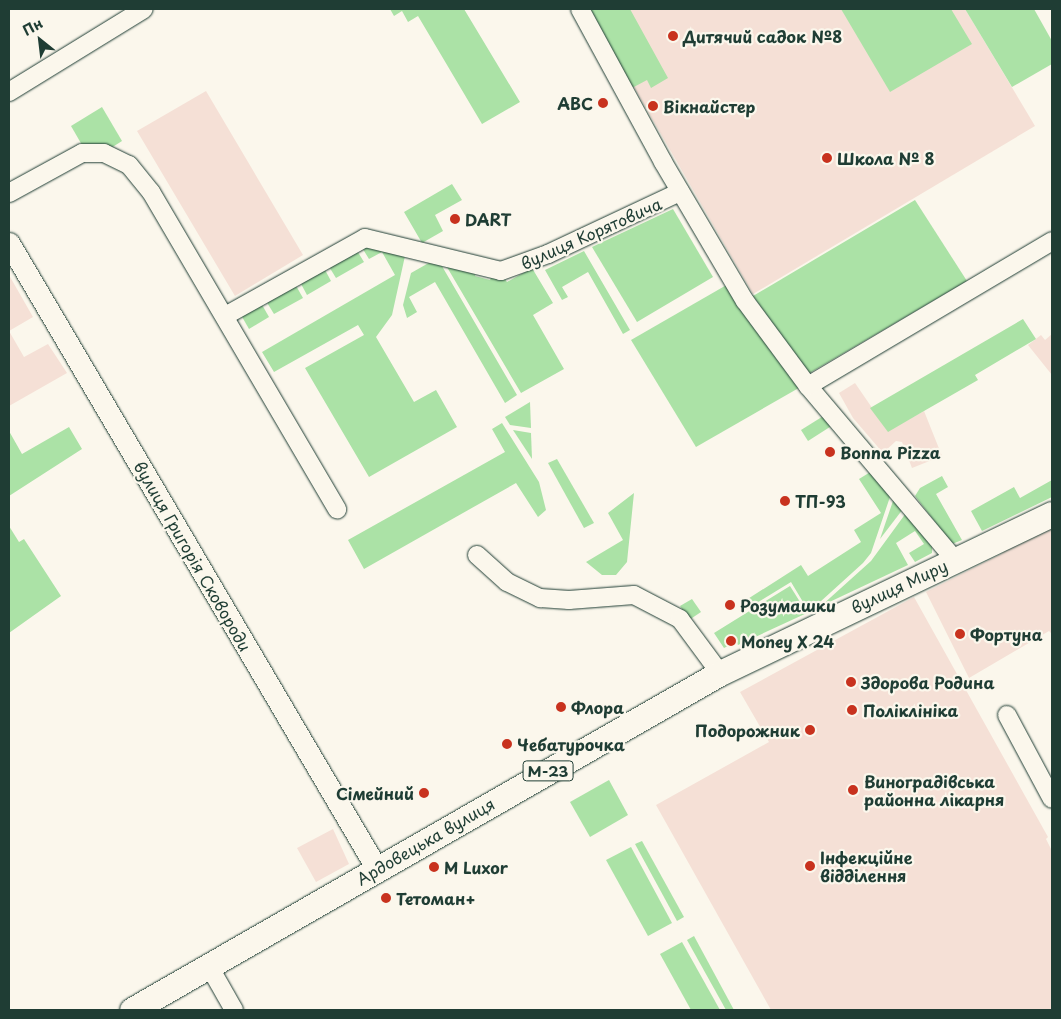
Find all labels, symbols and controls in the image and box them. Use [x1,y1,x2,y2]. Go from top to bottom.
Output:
text: Пн [19,12,46,41]
north arrow [15,15,65,65]
place label: Дитячий садок №8 [683,26,843,46]
marker: Дитячий садок №8 [667,30,679,42]
place label: ABC [557,93,593,113]
place label: Вікнайстер [663,96,755,116]
marker: ABC [597,97,609,109]
marker: Вікнайстер [647,100,659,112]
place label: Школа № 8 [837,148,935,168]
marker: Школа № 8 [821,152,833,164]
street label: вулиця Корятовича [518,193,664,273]
place label: DART [465,209,511,229]
marker: DART [449,213,461,225]
place label: Bonna Pizza [840,442,940,462]
marker: Bonna Pizza [824,446,836,458]
street label: вулиця Григорія Сковороди [131,458,255,654]
place label: ТП-93 [795,491,846,511]
marker: ТП-93 [779,495,791,507]
street label: вулиця Миру [848,555,950,617]
place label: Розумашки [740,595,836,615]
marker: Розумашки [724,599,736,611]
place label: Фортуна [970,624,1043,644]
marker: Фортуна [954,628,966,640]
place label: Money X 24 [741,631,836,651]
marker: Money X 24 [725,635,737,647]
place label: Здорова Родина [861,672,995,692]
marker: Здорова Родина [845,676,857,688]
place label: Флора [571,697,624,717]
place label: Поліклініка [863,700,958,720]
marker: Флора [555,701,567,713]
marker: Поліклініка [845,703,859,717]
place label: Подорожник [695,720,800,740]
marker: Подорожник [804,724,816,736]
place label: Чебатурочка [517,734,625,754]
marker: Чебатурочка [501,738,513,750]
road number: М-23 [522,758,574,784]
place label: Виноградівська районна лікарня [864,771,1005,809]
place label: Сімейний [336,783,414,803]
marker: Виноградівська районна лікарня [846,783,860,797]
marker: Сімейний [418,787,430,799]
street label: Ардовецька вулиця [352,793,498,889]
place label: Інфекційне відділення [820,847,912,885]
place label: M Luxor [444,857,509,877]
marker: Інфекційне відділення [804,860,816,872]
marker: M Luxor [428,861,440,873]
place label: Тетоман+ [396,888,476,908]
marker: Тетоман+ [380,892,392,904]

